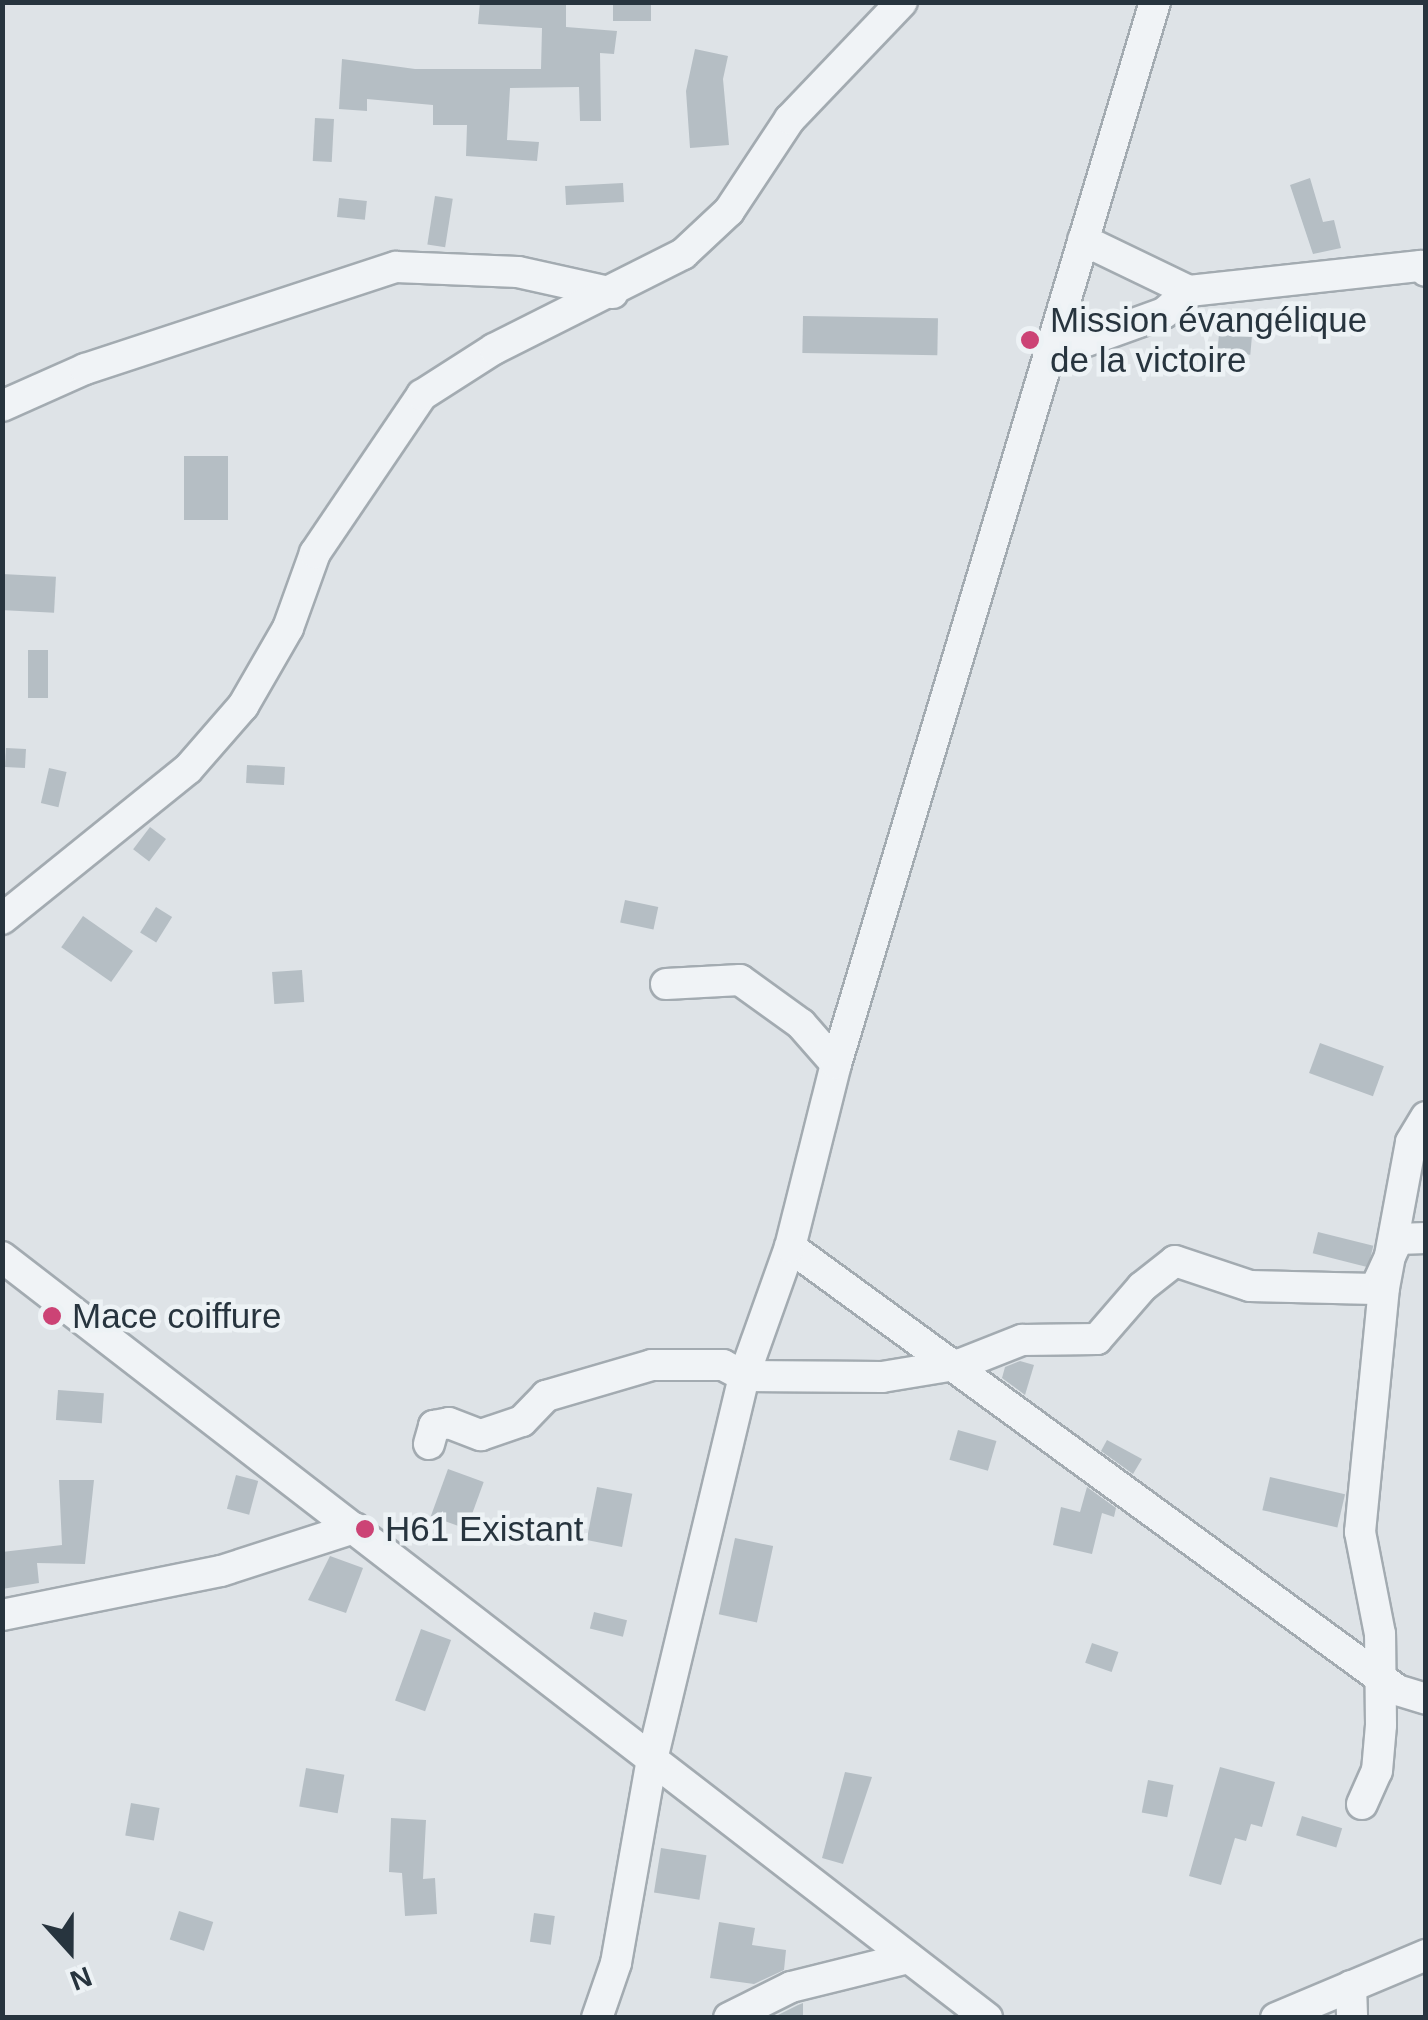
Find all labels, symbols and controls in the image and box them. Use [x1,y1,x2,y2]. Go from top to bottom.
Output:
place label: Mission évangélique de la victoire [1050,299,1367,381]
marker: Mission évangélique de la victoire [1019,329,1041,351]
place label: Mace coiffure [72,1295,281,1337]
marker: Mace coiffure [41,1305,63,1327]
place label: H61 Existant [385,1508,583,1550]
marker: H61 Existant [354,1518,376,1540]
north arrow [20,1900,120,2000]
text: N [66,1960,96,1997]

